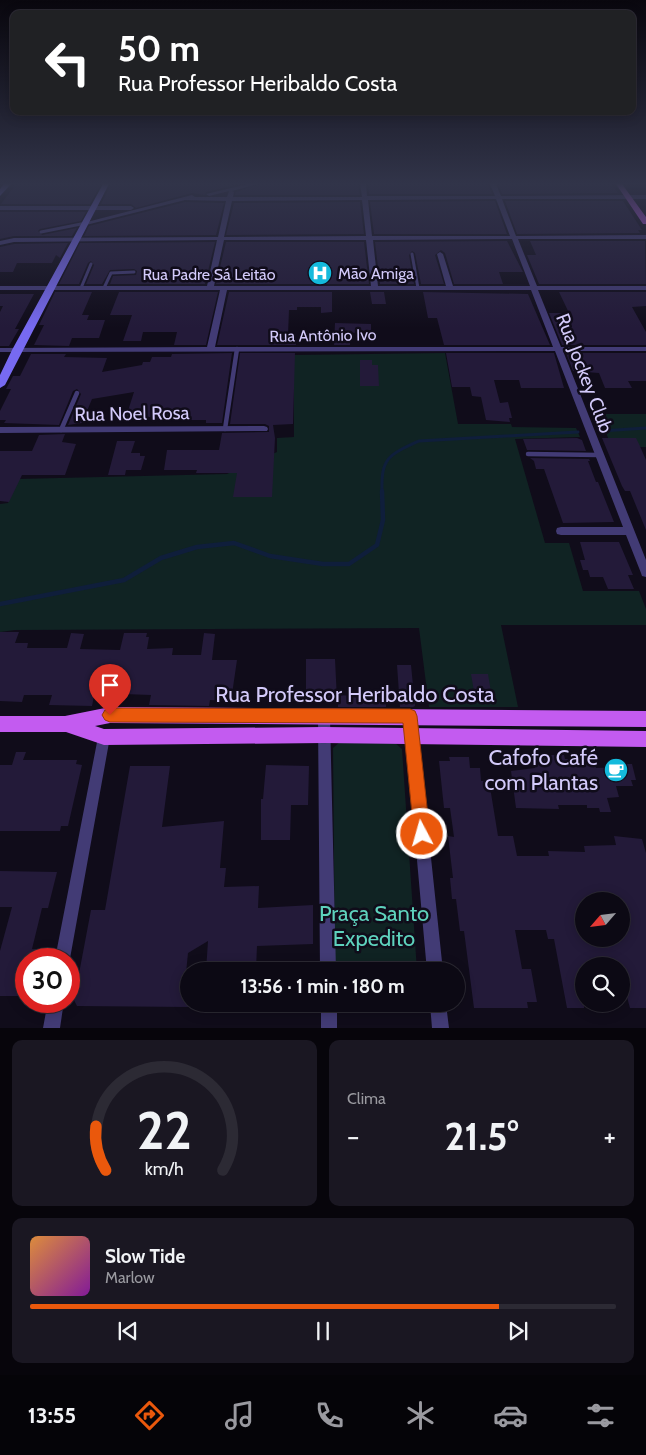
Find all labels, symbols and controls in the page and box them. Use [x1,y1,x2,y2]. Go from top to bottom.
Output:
text: 50 m [118,27,200,70]
icon: left [35,30,100,95]
text: Rua Professor Heribaldo Costa [118,70,397,97]
hospital icon: Mão Amiga [307,260,333,286]
place label: Mão Amiga [338,264,414,283]
street label: Rua Padre Sá Leitão [142,265,276,284]
street label: Rua Jockey Club [551,310,618,436]
street label: Rua Antônio Ivo [269,325,377,346]
street label: Rua Noel Rosa [74,401,190,426]
pin [89,664,131,715]
icon: arrive [96,671,124,699]
street label: Rua Professor Heribaldo Costa [215,681,495,708]
place label: Cafofo Café com Plantas [484,744,598,796]
cafe icon: Cafofo Café com Plantas [603,757,629,783]
position arrow [395,807,447,859]
north arrow [575,892,630,948]
map controls [575,892,630,1012]
park label: Praça Santo Expedito [319,900,429,952]
speed limit sign: 30 [15,948,80,1013]
button: search [575,957,630,1012]
text: 13:56 · 1 min · 180 m [241,975,404,998]
text: Clima [347,1089,386,1108]
text: 22 [137,1099,192,1162]
text: 21.5° [445,1113,518,1160]
text: − [347,1119,359,1153]
text: + [604,1119,616,1153]
text: km/h [145,1158,184,1179]
text: Slow Tide [105,1245,185,1268]
text: Marlow [105,1268,155,1287]
icon: previous [114,1317,142,1345]
icon: pause [309,1317,337,1345]
icon: next [504,1317,532,1345]
icon: directions [132,1398,167,1433]
icon: music [222,1398,257,1433]
icon: phone [312,1398,347,1433]
icon: climate [403,1398,438,1433]
icon: car [493,1398,528,1433]
icon: filters [583,1398,618,1433]
text: 13:55 [28,1402,76,1429]

